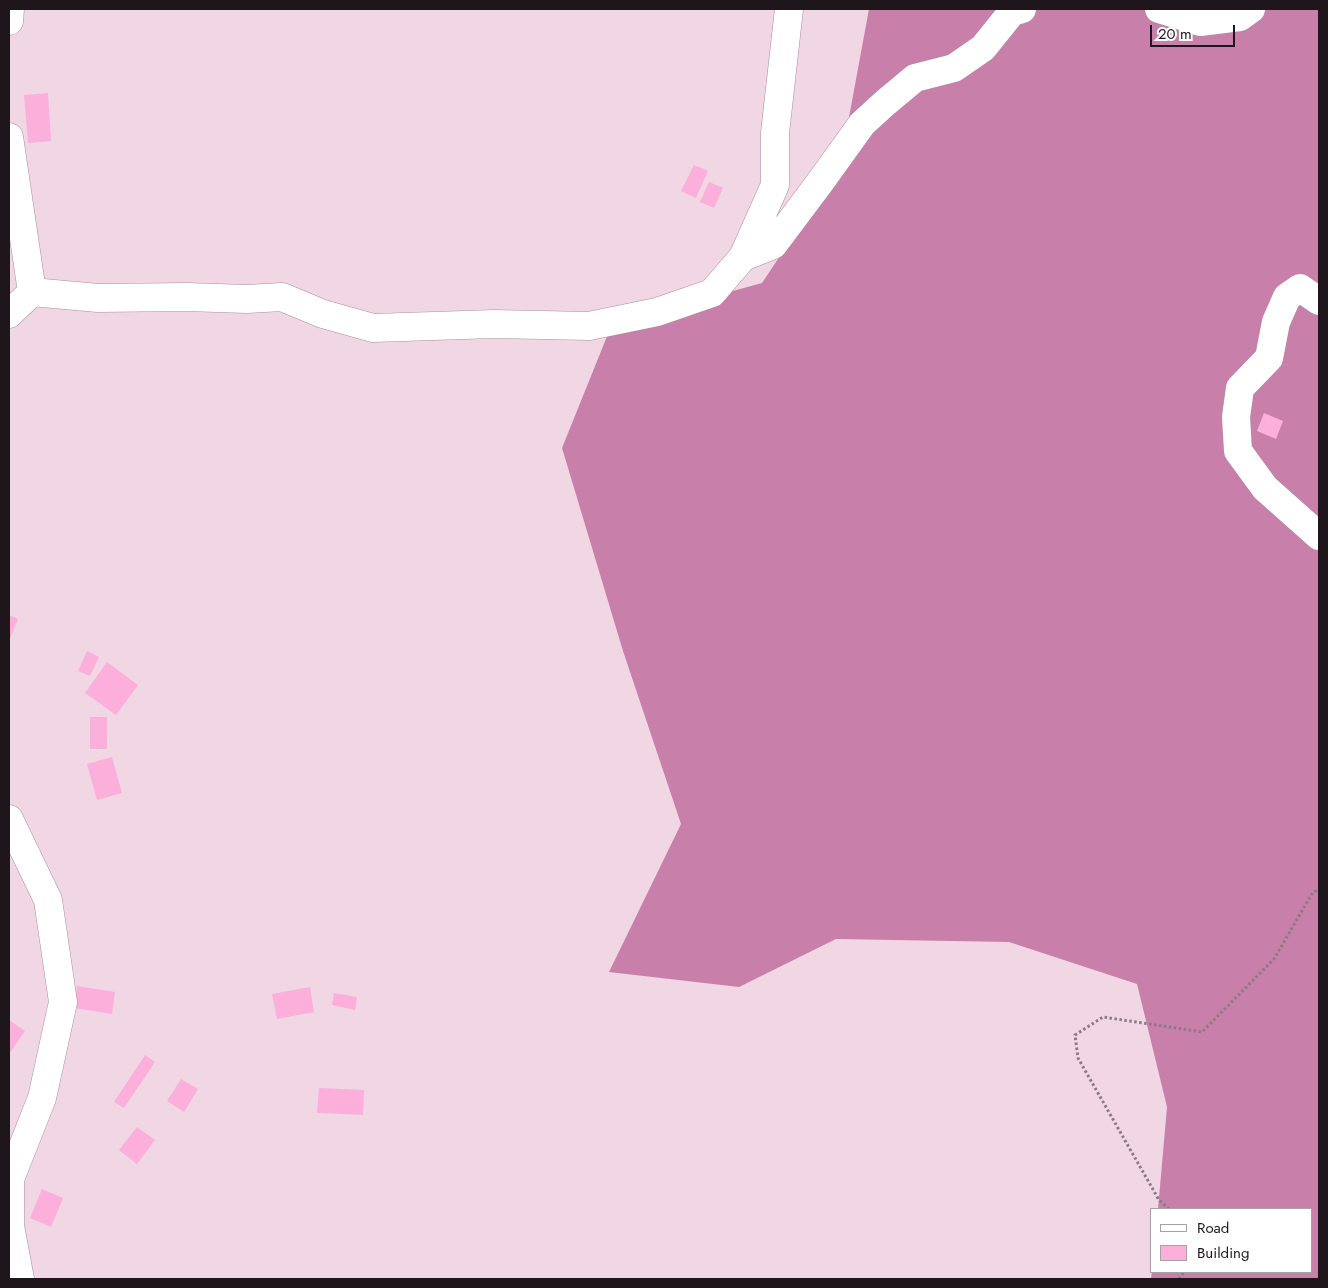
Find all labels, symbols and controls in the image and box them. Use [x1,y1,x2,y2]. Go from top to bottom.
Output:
scale bar [1153,15,1238,47]
text: 20 m [1158,23,1192,45]
legend [1150,1208,1313,1273]
text: Road [1197,1217,1229,1239]
text: Building [1197,1242,1249,1264]

